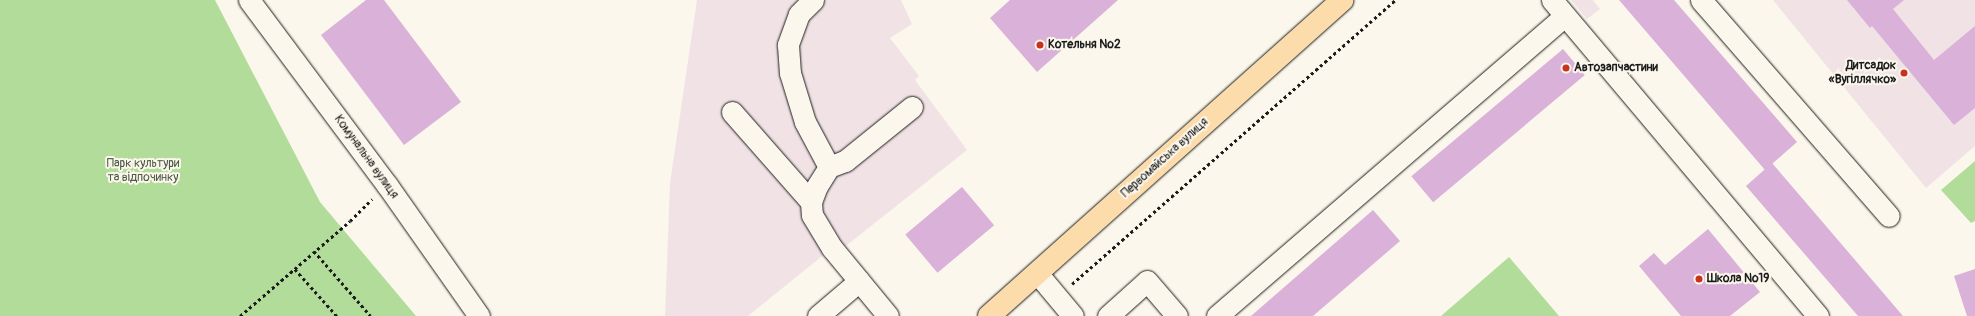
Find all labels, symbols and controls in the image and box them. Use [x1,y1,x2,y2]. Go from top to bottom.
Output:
place label: Котельня №2 [1048,38,1121,52]
marker: Котельня №2 [1035,40,1045,50]
place label: Дитсадок «Вугіллячко» [1829,59,1896,87]
place label: Автозапчастини [1574,61,1658,75]
marker: Автозапчастини [1561,63,1571,73]
marker: Дитсадок «Вугіллячко» [1899,68,1909,78]
street label: Комунальна вулиця [331,112,401,202]
street label: Первомайська вулиця [1118,115,1212,201]
park label: Парк культури та відпочинку [107,157,179,185]
place label: Школа №19 [1707,272,1769,286]
marker: Школа №19 [1694,274,1704,284]

